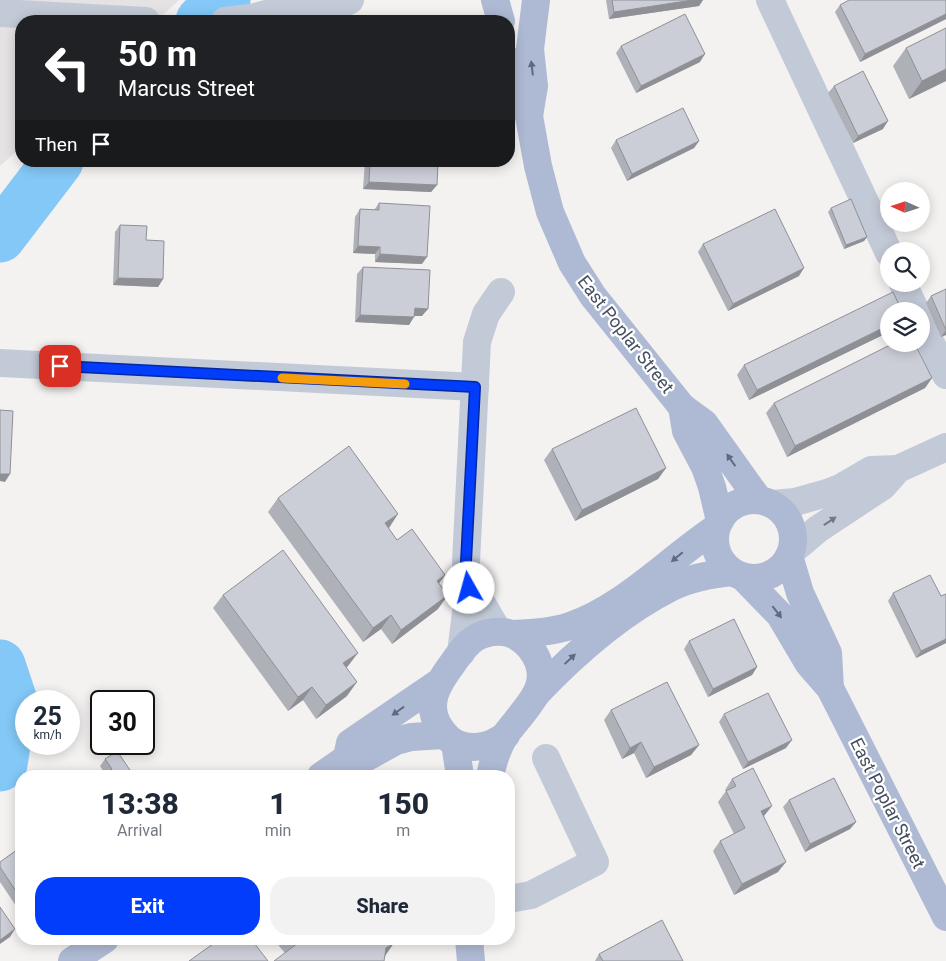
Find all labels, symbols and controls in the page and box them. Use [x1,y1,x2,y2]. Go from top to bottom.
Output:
text: 50 m [118,34,197,75]
icon: left [35,35,100,100]
one-way arrow [528,60,536,76]
text: Marcus Street [118,76,255,101]
icon: arrive [87,130,115,158]
text: Then [35,133,77,156]
north arrow [880,182,930,232]
map controls [880,182,930,352]
button: search [880,242,930,292]
street label: East Poplar Street [574,271,679,397]
button: layers [880,302,930,352]
pin [39,345,81,387]
icon: arrive [46,352,74,380]
one-way arrow [726,453,736,467]
one-way arrow [824,516,837,526]
one-way arrow [672,551,684,563]
position arrow [442,561,494,613]
one-way arrow [771,606,782,619]
one-way arrow [563,653,575,665]
speed limit sign: 30 [90,690,155,755]
text: 25 [33,702,62,731]
one-way arrow [392,705,405,716]
text: km/h [33,728,62,742]
street label: East Poplar Street [846,734,930,872]
text: 13:38 [101,786,179,821]
text: 1 [269,786,287,821]
text: 150 [377,786,429,821]
text: Arrival [117,821,163,840]
text: min [265,821,291,840]
text: m [396,821,410,840]
button: Exit [35,877,260,935]
button: Share [270,877,495,935]

